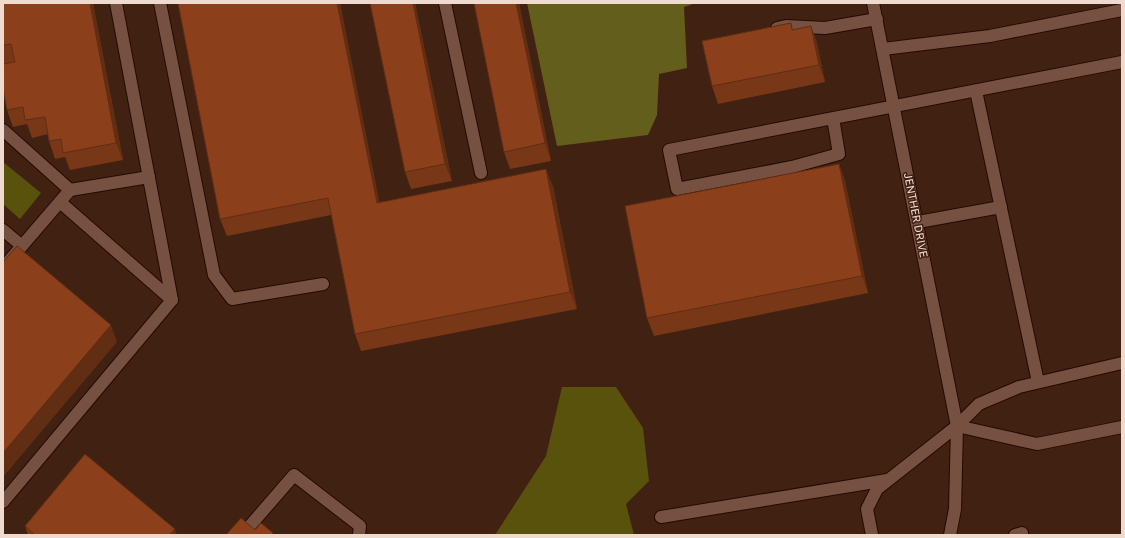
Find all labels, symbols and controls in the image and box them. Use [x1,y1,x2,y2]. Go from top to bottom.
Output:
street label: JENTHER DRIVE [902,171,931,259]

